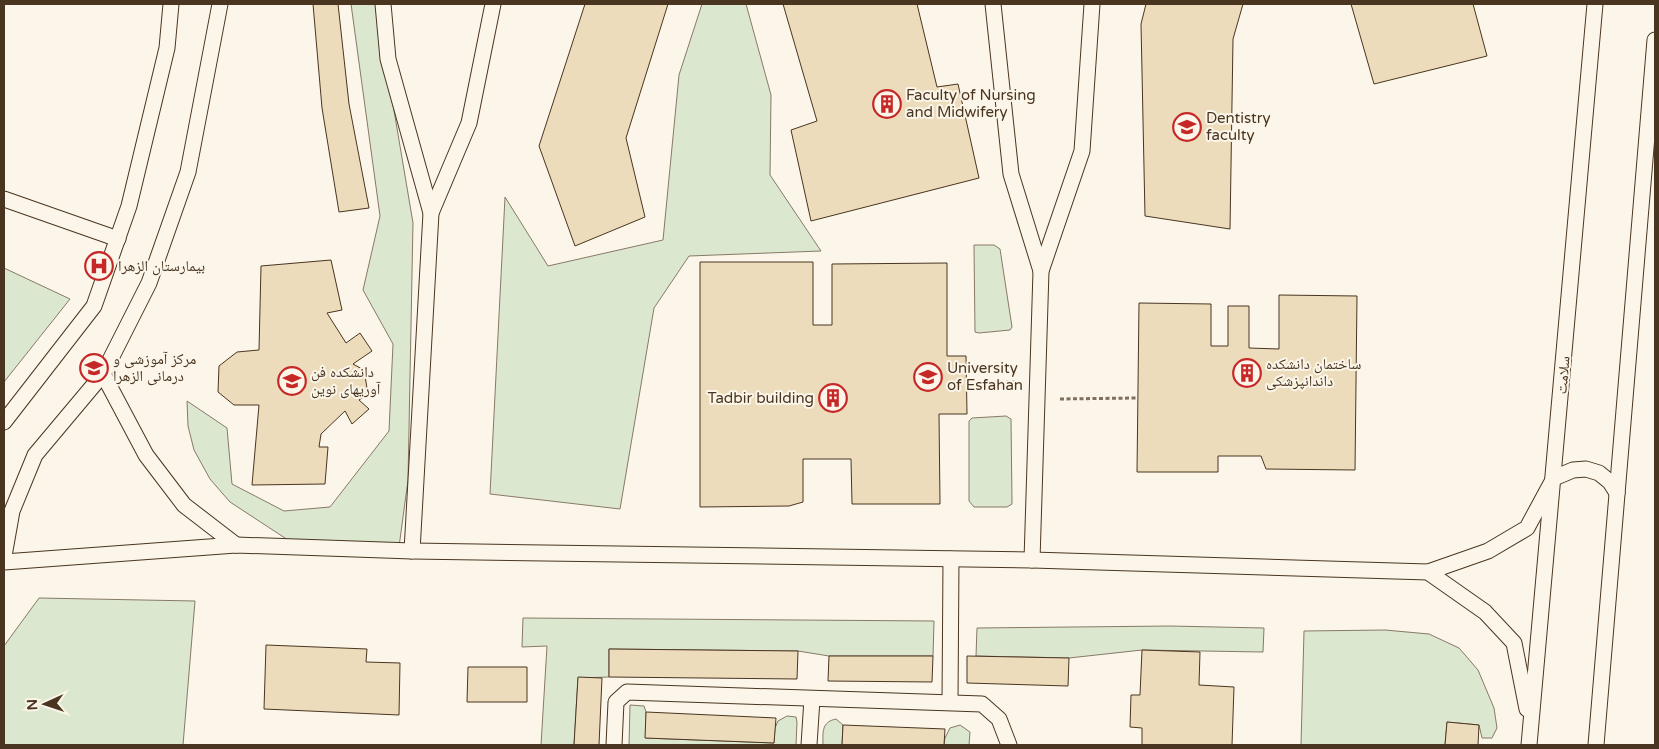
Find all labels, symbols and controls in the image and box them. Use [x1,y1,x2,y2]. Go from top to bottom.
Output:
place label: Faculty of Nursing and Midwifery [906,86,1036,121]
building icon: Faculty of Nursing and Midwifery [872,89,902,119]
place label: Dentistry faculty [1206,109,1271,144]
school or university icon: Dentistry faculty [1172,112,1202,142]
hospital icon: بیمارستان الزهرا [84,251,114,281]
place label: بیمارستان الزهرا [118,257,205,276]
place label: مرکز آموزشی و درمانی الزهرا [113,350,197,386]
school or university icon: مرکز آموزشی و درمانی الزهرا [79,353,109,383]
place label: ساختمان دانشکده داندانپزشکی [1266,355,1361,391]
street label: سلامت [1552,355,1574,395]
building icon: ساختمان دانشکده داندانپزشکی [1232,358,1262,388]
place label: University of Esfahan [947,359,1023,394]
school or university icon: University of Esfahan [913,362,943,392]
place label: دانشکده فن آوریهای نوین [311,363,381,399]
school or university icon: دانشکده فن آوریهای نوین [277,366,307,396]
building icon: Tadbir building [818,383,848,413]
place label: Tadbir building [707,389,814,407]
north arrow [20,679,70,729]
text: N [24,699,41,711]

